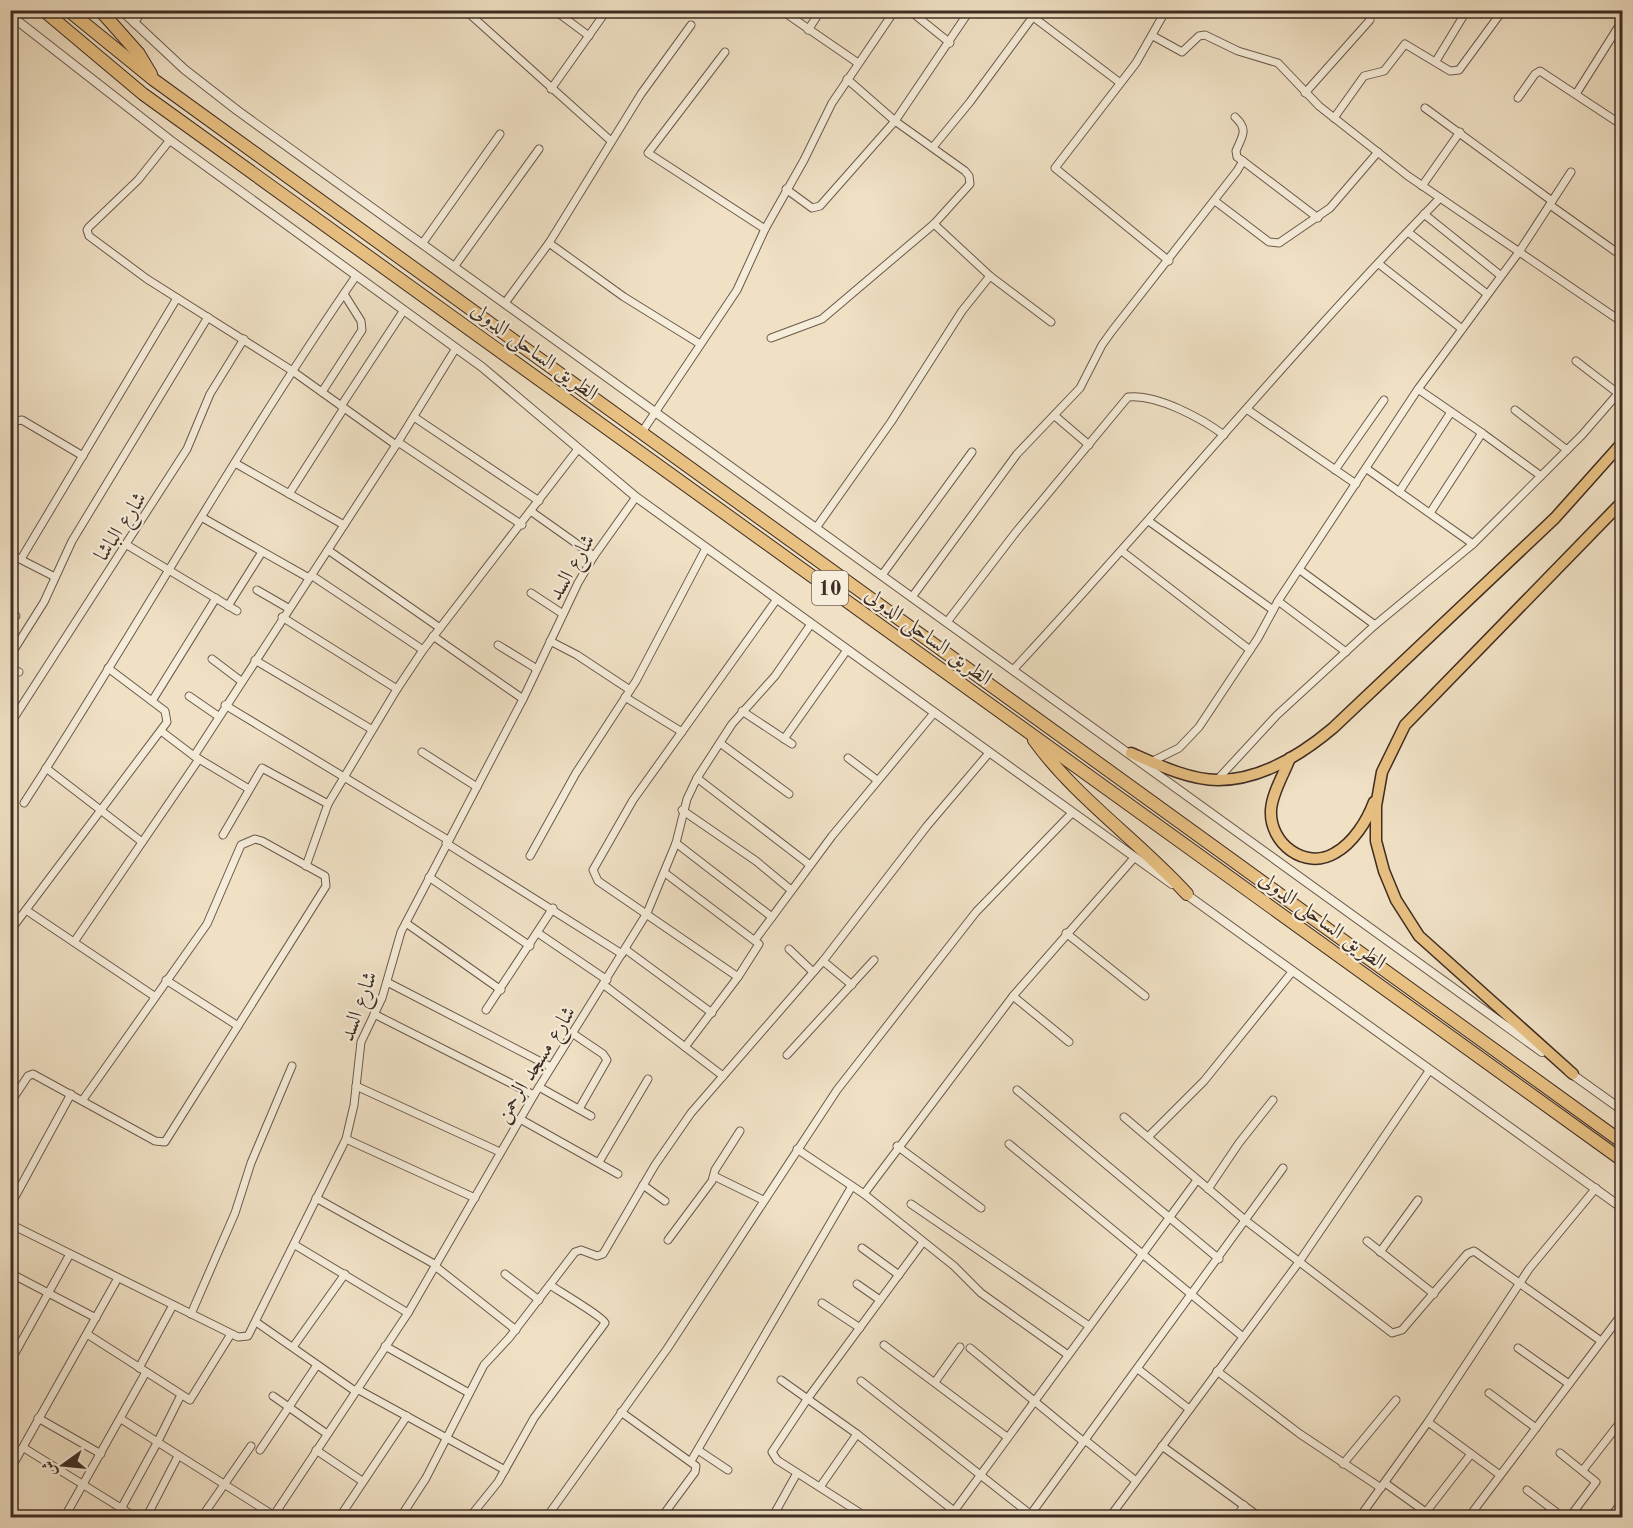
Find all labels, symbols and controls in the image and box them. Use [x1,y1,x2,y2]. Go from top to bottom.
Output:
street label: الطريق الساحلى الدولى [465,299,601,408]
street label: شارع الباشا [91,489,156,568]
street label: شارع السد [545,531,605,607]
road number: 10 [812,571,848,605]
street label: الطريق الساحلى الدولى [859,584,995,693]
street label: الطريق الساحلى الدولى [1253,868,1389,977]
street label: شارع السد [337,969,387,1046]
street label: شارع مسجد الرحمن [491,1002,585,1130]
north arrow [33,1435,93,1495]
text: ش [41,1459,60,1478]

